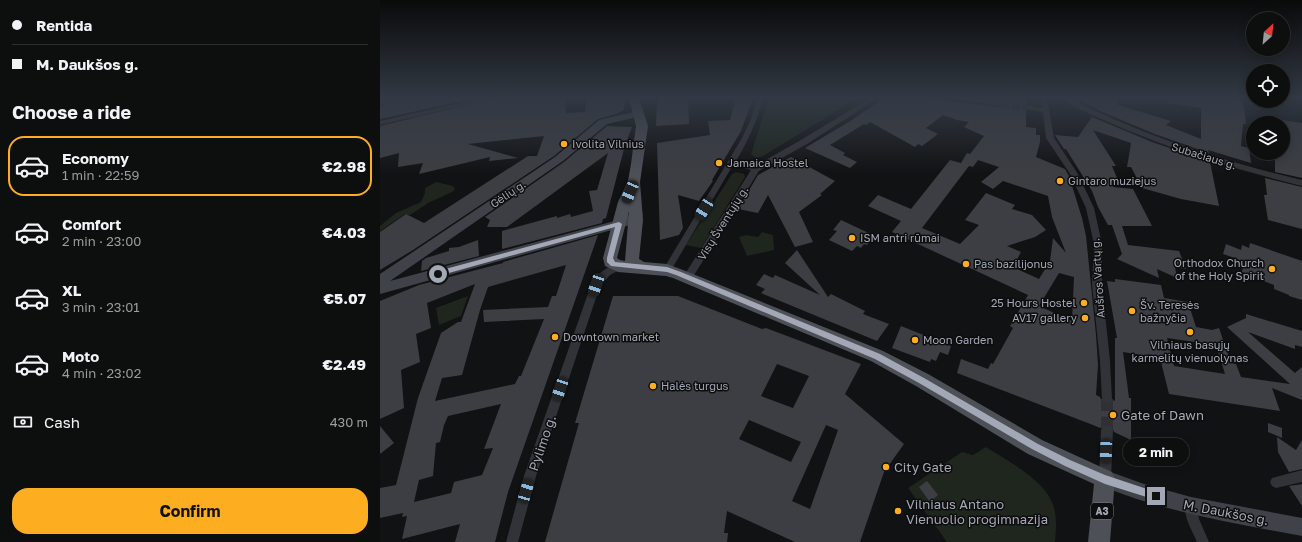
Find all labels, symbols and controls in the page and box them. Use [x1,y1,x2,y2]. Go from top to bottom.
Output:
north arrow [1246,12,1290,56]
map controls [1246,12,1290,160]
text: Rentida [36,16,92,34]
text: M. Daukšos g. [36,55,138,73]
button: locate [1246,64,1290,108]
text: Choose a ride [12,101,131,123]
button: layers [1246,116,1290,160]
place label: Ivolita Vilnius [572,137,644,150]
marker: Ivolita Vilnius [559,139,569,149]
street label: Subačiaus g. [1170,139,1238,172]
icon: car [14,148,50,184]
text: Economy [62,149,129,167]
place label: Jamaica Hostel [727,156,809,169]
text: €2.98 [322,157,366,175]
marker: Jamaica Hostel [714,158,724,168]
text: 1 min · 22:59 [62,167,139,183]
place label: Gintaro muziejus [1068,174,1156,187]
marker: Gintaro muziejus [1055,176,1065,186]
street label: Gėlių g. [487,177,528,210]
car [620,179,640,205]
street label: Visų Šventųjų g. [695,183,751,262]
car [693,196,715,222]
icon: car [14,214,50,250]
text: Comfort [62,215,121,233]
text: €4.03 [322,223,366,241]
place label: ISM antri rūmai [860,231,940,244]
text: 2 min · 23:00 [62,233,141,249]
marker: ISM antri rūmai [847,233,857,243]
street label: Aušros Vartų g. [1088,238,1107,319]
place label: Orthodox Church of the Holy Spirit [1174,256,1264,282]
place label: Pas bazilijonus [974,257,1053,270]
marker: Pas bazilijonus [961,259,971,269]
marker: Orthodox Church of the Holy Spirit [1267,264,1277,274]
route start [429,265,447,283]
car [586,272,606,298]
icon: car [14,280,50,316]
text: XL [62,281,81,299]
text: €5.07 [324,289,366,307]
place label: 25 Hours Hostel [991,296,1076,309]
marker: 25 Hours Hostel [1079,298,1089,308]
place label: Šv. Teresės bažnyčia [1140,298,1199,324]
text: 3 min · 23:01 [62,299,140,315]
marker: Šv. Teresės bažnyčia [1127,306,1137,316]
place label: AV17 gallery [1012,311,1077,324]
marker: AV17 gallery [1080,313,1090,323]
marker: Vilniaus basųjų karmelitų vienuolynas [1185,327,1195,337]
place label: Downtown market [563,330,659,343]
marker: Downtown market [550,332,560,342]
place label: Moon Garden [923,333,993,346]
marker: Moon Garden [910,335,920,345]
place label: Vilniaus basųjų karmelitų vienuolynas [1132,338,1249,364]
icon: car [14,346,50,382]
text: Moto [62,347,99,365]
text: €2.49 [323,355,366,373]
text: 4 min · 23:02 [62,365,141,381]
car [550,376,570,402]
place label: Halės turgus [661,379,729,392]
marker: Halės turgus [648,381,658,391]
place label: Gate of Dawn [1121,407,1204,423]
marker: Gate of Dawn [1108,410,1118,420]
icon: cash [12,411,34,433]
text: Cash [44,413,80,431]
street label: Pylimo g. [525,413,559,473]
text: 430 m [330,414,368,430]
callout: 2 min [1123,438,1189,466]
car [1100,439,1112,463]
text: 2 min [1139,444,1173,460]
place label: City Gate [894,459,951,475]
marker: City Gate [881,462,891,472]
car [517,478,535,504]
route end [1147,487,1165,505]
button: Confirm [12,488,368,534]
place label: Vilniaus Antano Vienuolio progimnazija [906,496,1048,527]
street label: M. Daukšos g. [1182,496,1270,528]
road number: A3 [1091,503,1113,519]
marker: Vilniaus Antano Vienuolio progimnazija [893,506,903,516]

